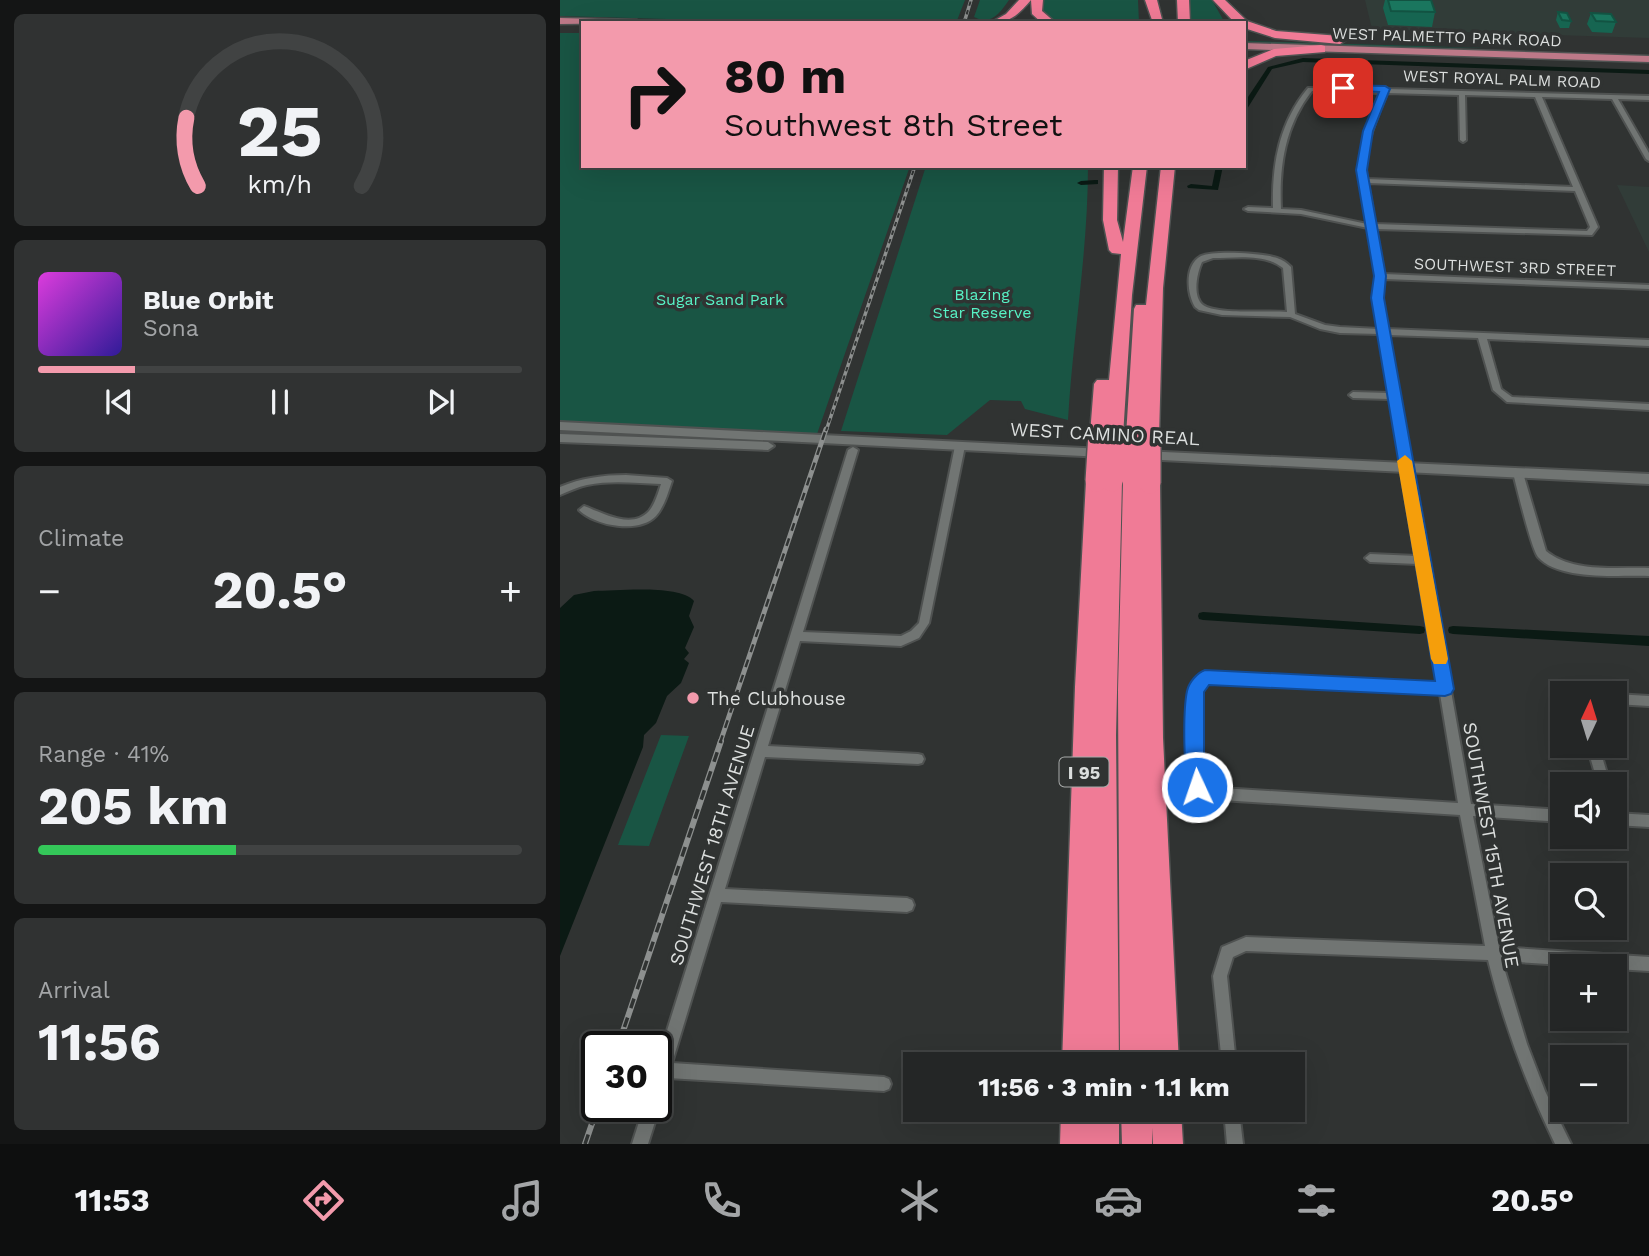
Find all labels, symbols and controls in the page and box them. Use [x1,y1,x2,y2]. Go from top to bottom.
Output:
street label: WEST PALMETTO PARK ROAD [1332,23,1562,51]
text: 80 m [724,47,846,105]
icon: right [609,49,700,140]
pin [1313,58,1373,118]
street label: WEST ROYAL PALM ROAD [1403,66,1601,92]
icon: arrive [1324,69,1362,107]
text: 25 [237,88,323,174]
text: Southwest 8th Street [724,106,1062,144]
text: km/h [248,170,312,199]
street label: SOUTHWEST 3RD STREET [1414,254,1617,280]
text: Blue Orbit [143,285,273,315]
park label: Blazing Star Reserve [933,285,1031,322]
park label: Sugar Sand Park [656,290,784,309]
text: Sona [143,315,199,342]
icon: previous [100,383,138,421]
icon: pause [261,383,299,421]
icon: next [422,383,460,421]
street label: WEST CAMINO REAL [1009,418,1201,450]
text: Climate [38,525,124,552]
text: 20.5° [212,560,348,621]
text: − [38,569,61,613]
text: + [499,569,522,613]
north arrow [1550,681,1628,758]
map controls [1550,681,1627,1122]
place label: The Clubhouse [707,687,846,710]
marker: The Clubhouse [685,690,701,706]
street label: SOUTHWEST 15TH AVENUE [1458,720,1524,970]
street label: SOUTHWEST 18TH AVENUE [664,722,760,968]
text: Range · 41% [38,741,169,768]
position arrow [1160,750,1234,824]
road number: I 95 [1060,758,1108,786]
button: sound [1550,772,1627,849]
text: 205 km [38,776,229,837]
button: search [1550,863,1627,940]
button: + [1550,954,1627,1031]
text: Arrival [38,977,110,1004]
text: 11:56 [38,1012,161,1073]
speed limit sign: 30 [581,1031,672,1122]
button: − [1550,1045,1627,1122]
text: 11:56 · 3 min · 1.1 km [978,1072,1230,1102]
icon: directions [299,1176,348,1225]
icon: music [498,1176,547,1225]
icon: phone [697,1176,746,1225]
icon: climate [895,1176,944,1225]
icon: car [1094,1176,1143,1225]
icon: filters [1292,1176,1341,1225]
text: 11:53 [75,1181,150,1219]
text: 20.5° [1491,1181,1574,1219]

